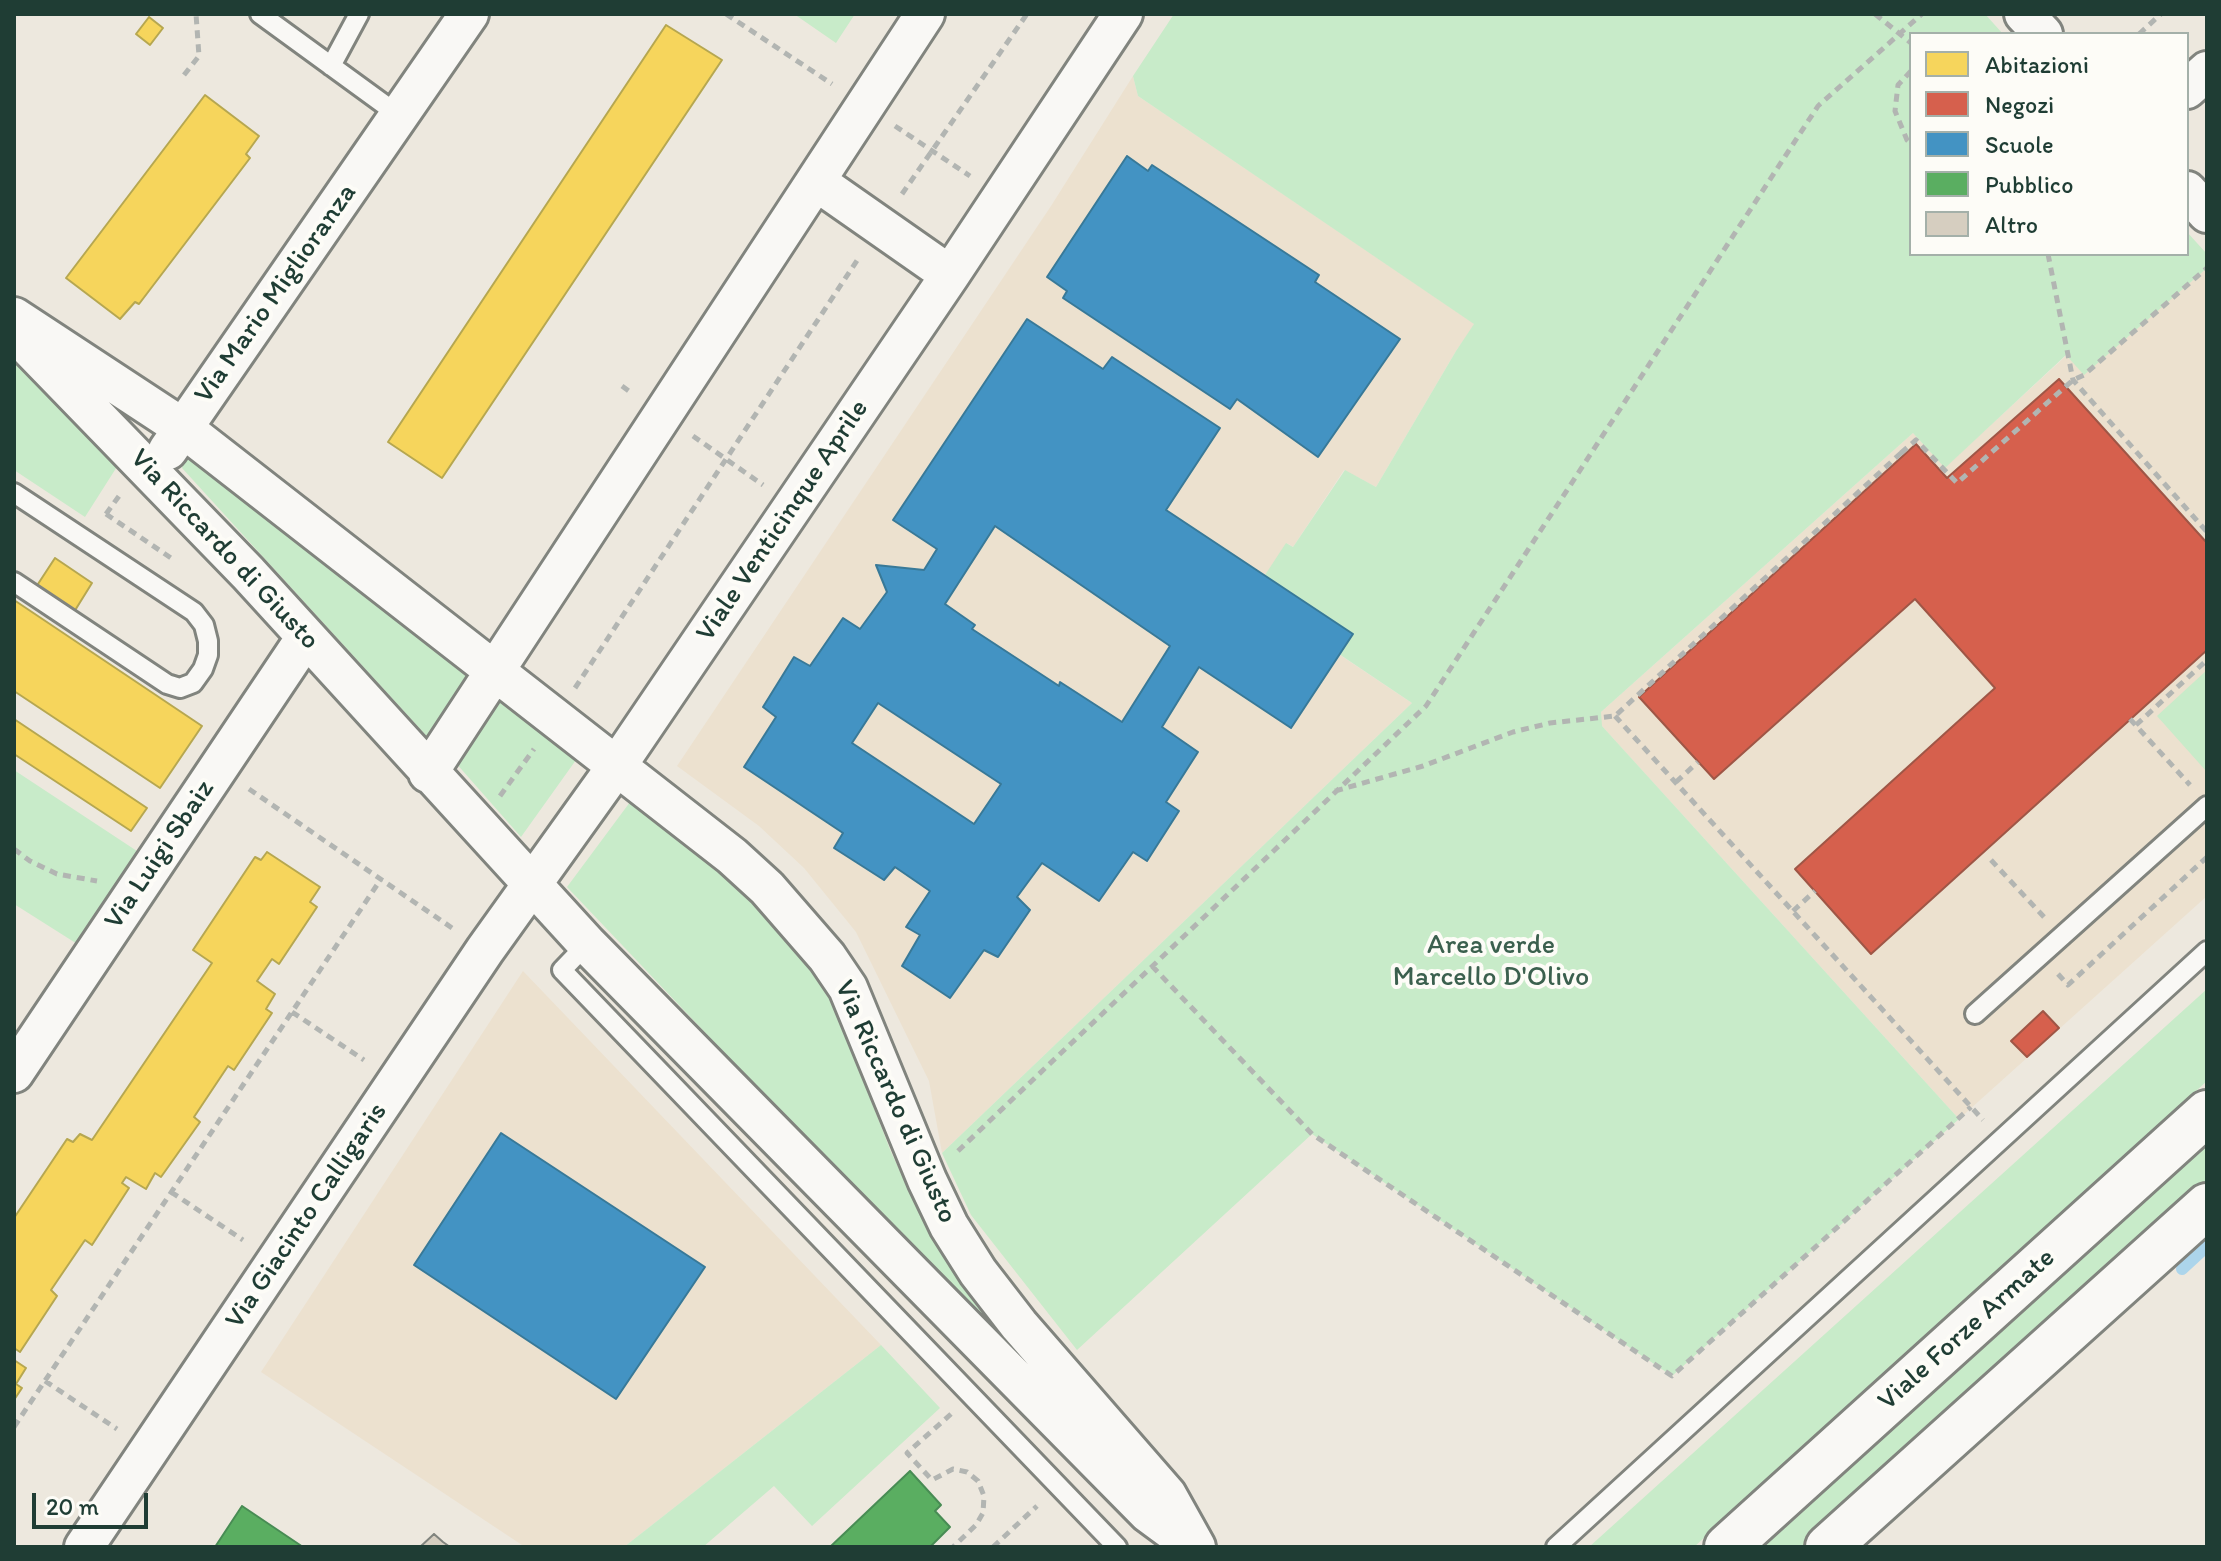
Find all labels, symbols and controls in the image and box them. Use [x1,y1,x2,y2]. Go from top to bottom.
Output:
legend [1909,32,2189,256]
text: Abitazioni [1985,50,2089,79]
text: Negozi [1985,90,2054,119]
text: Scuole [1985,130,2054,159]
text: Pubblico [1985,170,2073,199]
street label: Via Mario Miglioranza [188,178,364,410]
text: Altro [1985,210,2038,239]
street label: Viale Venticinque Aprile [690,394,876,648]
street label: Via Riccardo di Giusto [122,443,326,657]
street label: Via Luigi Sbaiz [98,774,222,936]
park label: Area verde Marcello D'Olivo [1393,929,1589,995]
street label: Via Riccardo di Giusto [826,975,964,1229]
street label: Via Giacinto Calligaris [219,1097,395,1335]
street label: Viale Forze Armate [1872,1242,2062,1418]
scale bar [36,1477,152,1527]
text: 20 m [46,1492,99,1521]

